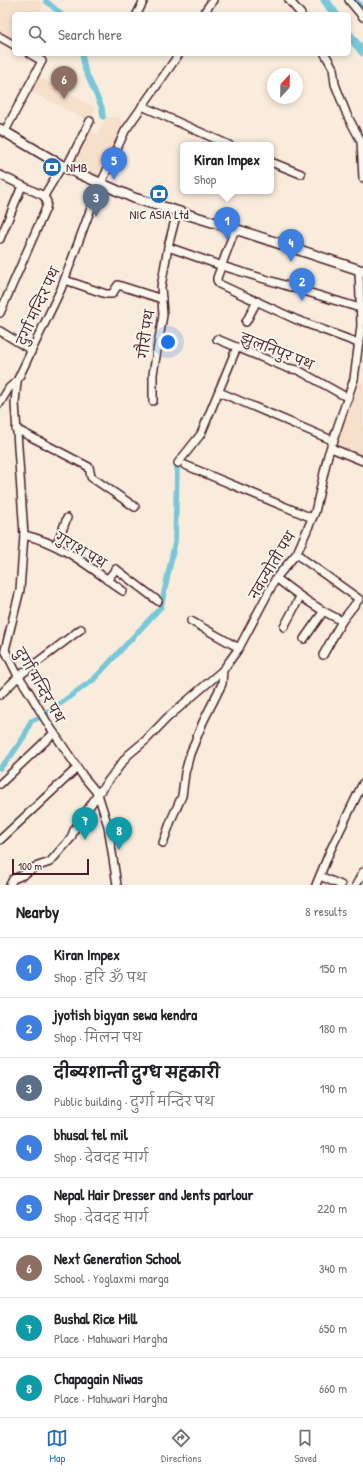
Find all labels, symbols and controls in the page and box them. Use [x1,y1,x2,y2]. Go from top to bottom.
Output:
search box [12,12,351,56]
icon: search [26,23,48,45]
text: Search here [58,24,122,45]
pin: 6 [51,66,77,99]
north arrow [267,68,303,104]
popup [180,142,274,194]
pin: 5 [101,147,127,180]
text: Kiran Impex [194,149,260,170]
bank icon: NMB [41,156,63,178]
place label: NMB [66,158,88,176]
text: Shop [194,170,216,188]
bank icon: NIC ASIA Ltd [148,183,170,205]
pin: 3 [83,184,109,217]
place label: NIC ASIA Ltd [129,205,189,223]
pin: 1 [214,207,240,240]
pin: 4 [278,229,304,262]
street label: दुर्गा मन्दिर पथ [11,262,68,350]
pin: 2 [289,268,315,301]
street label: गौरी पथ [131,306,159,361]
street label: झुलनिपुर पथ [237,327,318,375]
your location [158,332,178,352]
street label: नवज्योती पथ [243,526,300,603]
street label: गुराश पथ [51,527,111,574]
street label: दुर्गा मन्दिर पथ [8,643,70,729]
pin: 7 [72,807,98,840]
pin: 8 [106,817,132,850]
scale bar [12,857,89,876]
text: 100 m [18,859,42,873]
text: Nearby [16,900,59,923]
text: 8 results [305,902,347,920]
text: Kiran Impex [54,944,120,965]
text: 1 [27,959,31,977]
text: 150 m [319,959,347,977]
text: Shop · हरि ॐ पथ [54,968,147,986]
text: jyotish bigyan sewa kendra [54,1004,197,1025]
text: 2 [26,1019,32,1037]
text: 180 m [319,1019,347,1037]
text: Shop · मिलन पथ [54,1028,142,1046]
text: दीब्यशान्ती दुग्ध सहकारी [54,1062,220,1083]
text: 3 [26,1079,32,1097]
text: 190 m [320,1079,347,1097]
text: Public building · दुर्गा मन्दिर पथ [54,1092,214,1110]
text: bhusal tel mil [54,1124,128,1145]
text: 4 [27,1139,31,1157]
text: 190 m [320,1139,347,1157]
text: Shop · देवदह मार्ग [54,1148,148,1166]
text: Nepal Hair Dresser and Jents parlour [54,1184,253,1205]
text: 5 [26,1199,32,1217]
text: 220 m [317,1199,347,1217]
text: Shop · देवदह मार्ग [54,1208,148,1226]
text: Next Generation School [54,1248,181,1269]
text: 6 [26,1259,32,1277]
text: 340 m [319,1259,347,1277]
text: School · Yoglaxmi marga [54,1269,169,1287]
text: Bushal Rice Mill [54,1308,137,1329]
text: 7 [26,1319,32,1337]
text: 650 m [319,1319,347,1337]
text: Place · Mahuwari Margha [54,1329,167,1347]
text: Chapagain Niwas [54,1368,143,1389]
text: 8 [26,1379,32,1397]
text: 660 m [319,1379,347,1397]
text: Place · Mahuwari Margha [54,1389,167,1407]
tab: Map [46,1427,68,1465]
tab: Directions [161,1427,202,1465]
tab: Saved [294,1427,317,1465]

